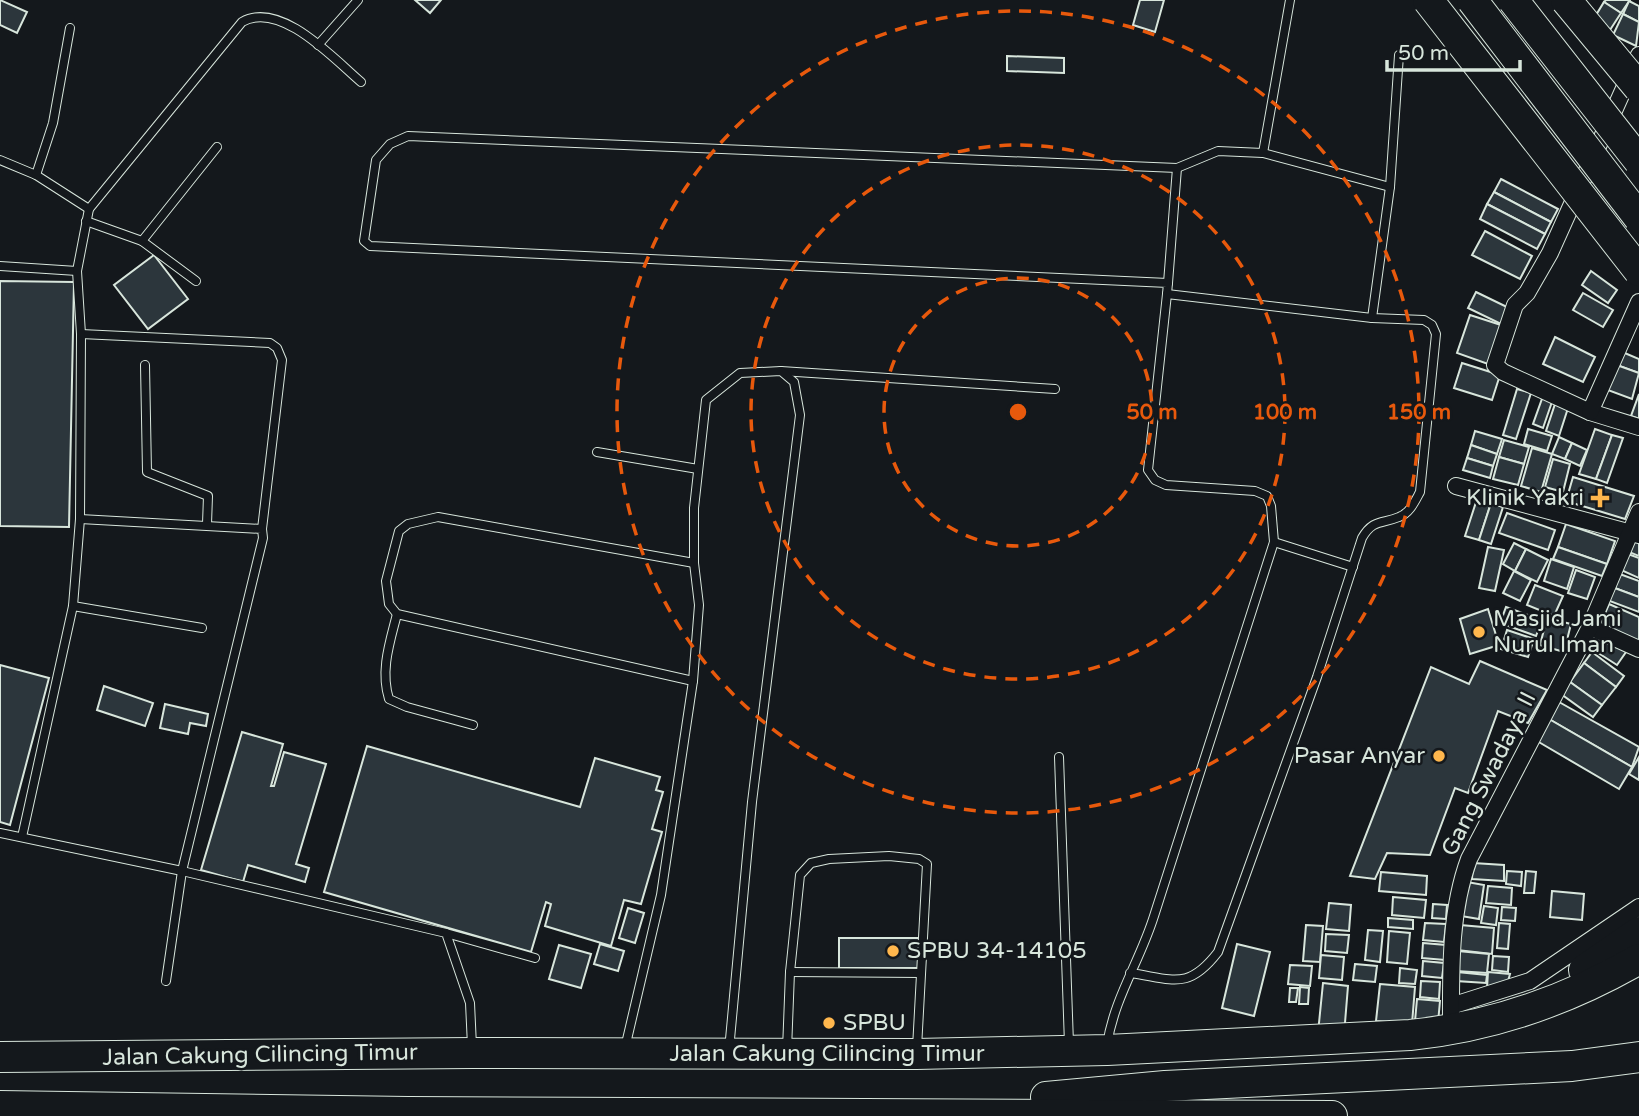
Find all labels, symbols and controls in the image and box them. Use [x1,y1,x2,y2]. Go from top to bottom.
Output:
scale bar [1387,28,1520,72]
text: 50 m [1398,41,1449,66]
centre of rings [1006,400,1030,424]
text: 50 m [1126,400,1178,425]
text: 100 m [1253,400,1317,425]
text: 150 m [1387,400,1451,425]
place label: Klinik Yakri [1466,484,1584,512]
marker: Klinik Yakri [1590,488,1610,508]
place label: Masjid Jami Nurul Iman [1493,605,1622,659]
marker: Masjid Jami Nurul Iman [1471,624,1487,640]
street label: Gang Swadaya II [1436,687,1542,861]
place label: Pasar Anyar [1294,742,1425,770]
marker: Pasar Anyar [1431,748,1447,764]
place label: SPBU 34-14105 [907,937,1087,965]
marker: SPBU 34-14105 [885,943,901,959]
place label: SPBU [843,1009,906,1037]
marker: SPBU [821,1015,837,1031]
street label: Jalan Cakung Cilincing Timur [102,1038,418,1072]
street label: Jalan Cakung Cilincing Timur [669,1040,985,1068]

